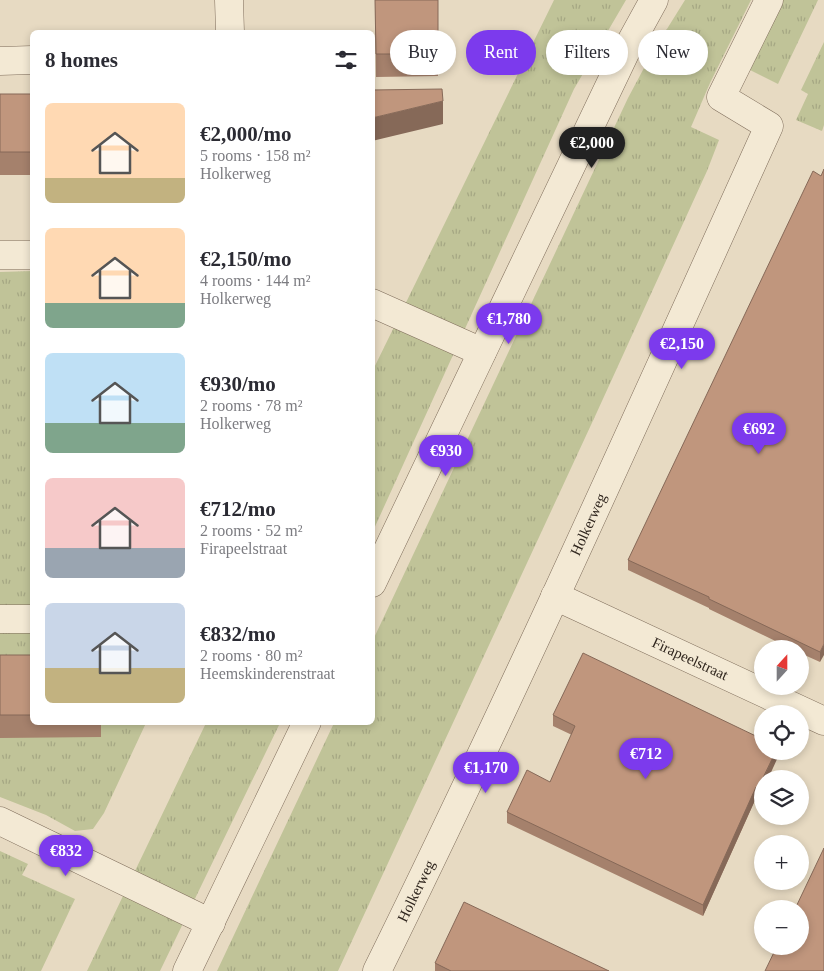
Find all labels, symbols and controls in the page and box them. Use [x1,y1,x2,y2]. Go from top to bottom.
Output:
chip: Buy [390,30,456,75]
chip: Rent [466,30,536,75]
chip: Filters [546,30,628,75]
chip: New [638,30,708,75]
icon: filters [332,46,360,74]
text: 8 homes [45,48,118,72]
text: €2,000/mo [200,122,292,146]
icon: home [85,123,145,183]
pin: €2,000 [551,126,633,169]
text: €2,000 [570,134,614,151]
text: 5 rooms · 158 m² [200,147,311,164]
text: Holkerweg [200,165,271,182]
text: €2,150/mo [200,247,292,271]
icon: home [85,248,145,308]
text: 4 rooms · 144 m² [200,272,311,289]
text: Holkerweg [200,290,271,307]
pin: €1,780 [468,302,550,345]
text: €1,780 [487,310,531,327]
pin: €2,150 [641,328,723,370]
text: €2,150 [660,335,704,352]
text: €930/mo [200,372,276,396]
icon: home [85,373,145,433]
text: 2 rooms · 78 m² [200,397,303,414]
pin: €692 [729,412,789,455]
text: Holkerweg [200,415,271,432]
text: €692 [743,420,775,437]
pin: €930 [416,434,476,477]
text: €930 [430,442,462,459]
street label: Holkerweg [567,490,610,558]
text: €712/mo [200,497,276,521]
icon: home [85,498,145,558]
text: 2 rooms · 52 m² [200,522,303,539]
text: Firapeelstraat [200,540,287,557]
text: €832/mo [200,622,276,646]
icon: home [85,623,145,683]
street label: Firapeelstraat [650,634,731,684]
north arrow [754,640,809,695]
map controls [754,640,809,955]
text: 2 rooms · 80 m² [200,647,303,664]
text: Heemskinderenstraat [200,665,335,682]
button: locate [754,705,809,760]
pin: €712 [616,738,676,780]
text: €712 [630,745,662,762]
pin: €1,170 [445,752,527,794]
text: €1,170 [464,759,508,776]
button: layers [754,770,809,825]
pin: €832 [36,834,96,877]
button: + [754,835,809,890]
text: €832 [50,842,82,859]
street label: Holkerweg [394,857,438,925]
button: − [754,900,809,955]

